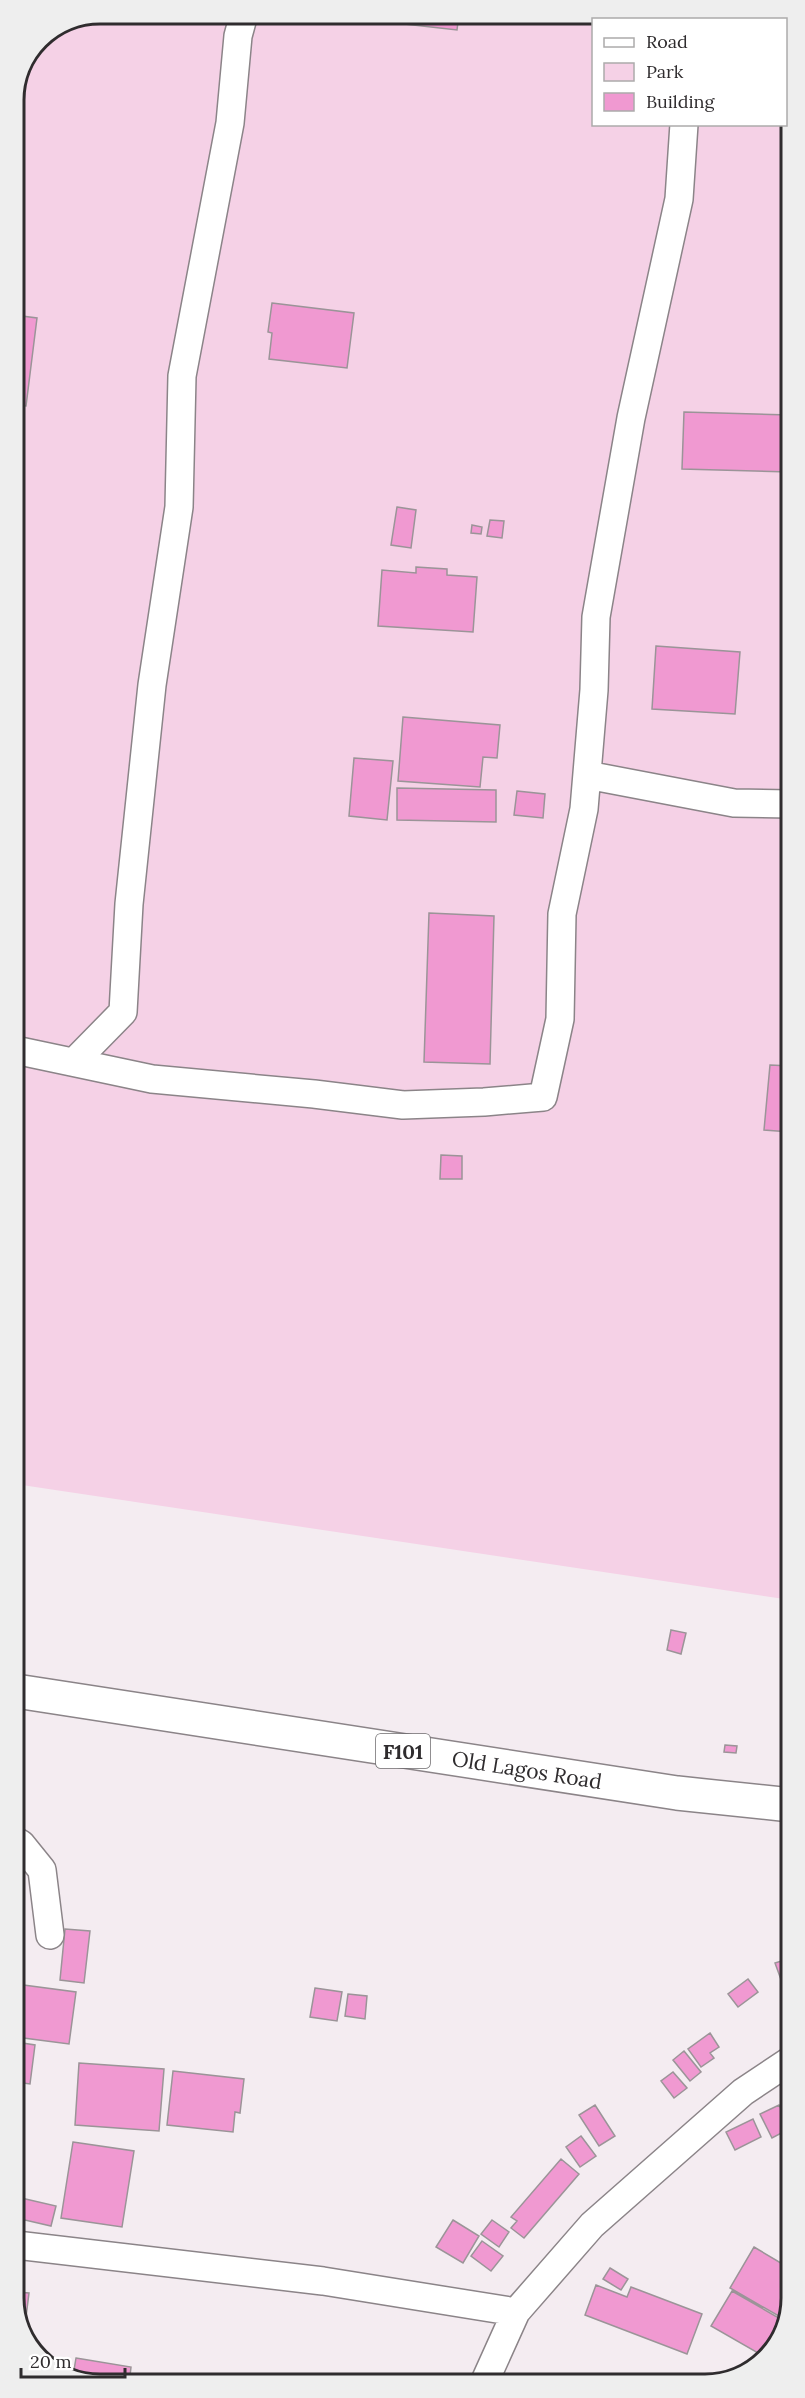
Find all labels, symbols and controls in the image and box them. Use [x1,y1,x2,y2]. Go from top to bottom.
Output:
legend [592,18,787,126]
text: Road [646,30,688,53]
text: Park [646,60,684,83]
text: Building [646,90,716,113]
road number: F101 [376,1734,430,1768]
street label: Old Lagos Road [450,1745,604,1795]
scale bar [21,2341,124,2379]
text: 20 m [30,2350,72,2373]

